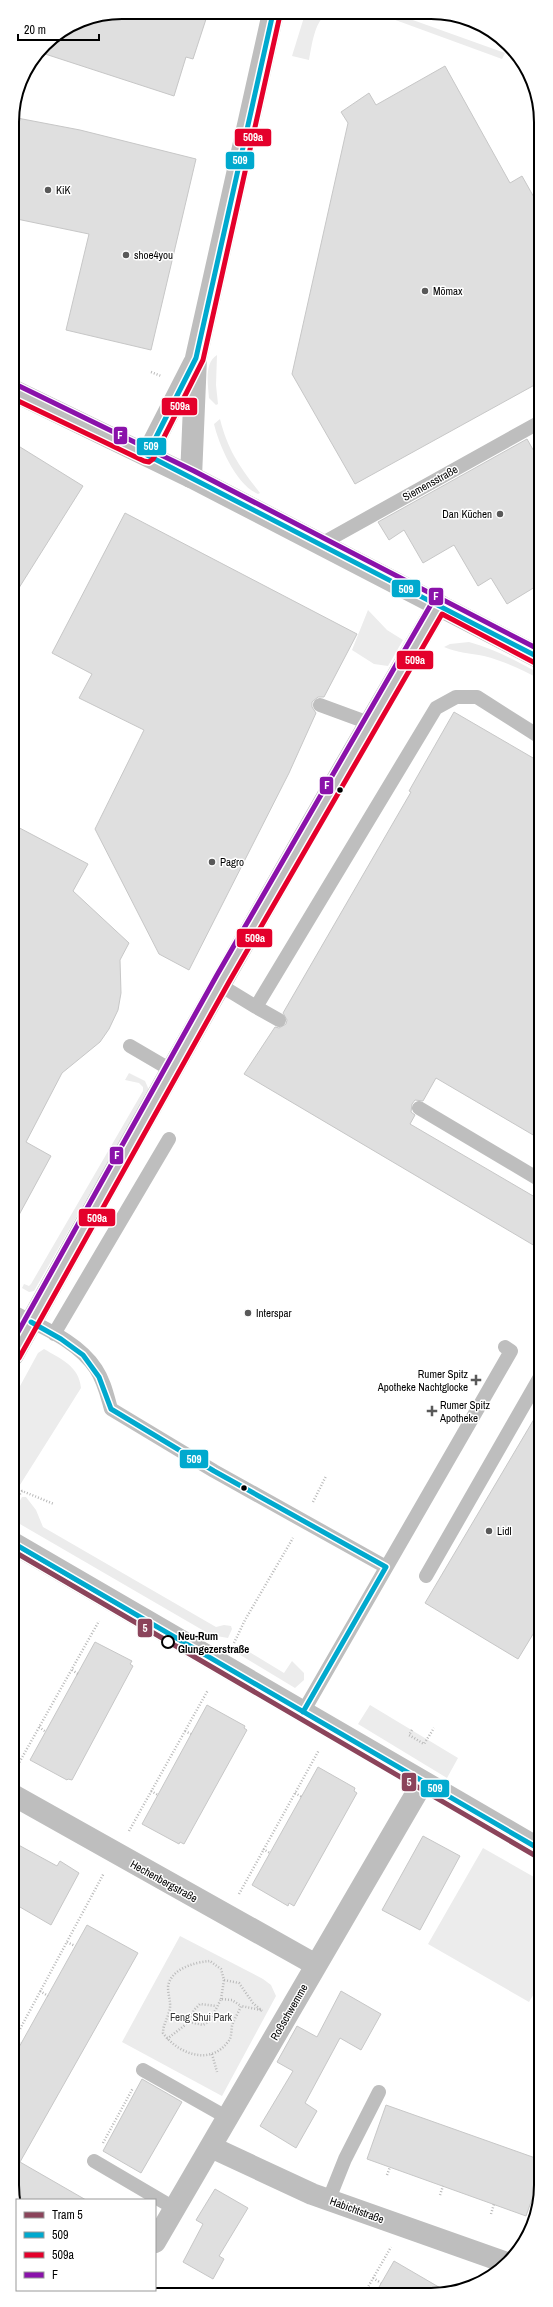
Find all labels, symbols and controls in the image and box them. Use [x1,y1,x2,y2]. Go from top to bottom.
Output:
scale bar [18,16,99,42]
text: 20 m [24,22,46,38]
line badge: 509a [234,128,272,147]
text: 509a [243,130,263,144]
line badge: 509 [225,151,255,170]
text: 509 [232,153,248,167]
place label: KiK [56,183,71,197]
marker: KiK [43,185,53,195]
place label: shoe4you [134,248,173,262]
marker: shoe4you [121,250,131,260]
place label: Mömax [433,284,463,298]
marker: Mömax [420,286,430,296]
line badge: 509a [161,397,198,416]
text: 509a [170,399,190,413]
line badge: F [113,426,128,445]
text: F [117,428,123,442]
line badge: 509 [136,437,167,456]
text: 509 [143,439,159,453]
street label: Siemensstraße [400,462,460,504]
place label: Dan Küchen [442,507,492,521]
marker: Dan Küchen [495,509,505,519]
line badge: 509 [391,579,421,598]
text: 509 [398,582,414,596]
line badge: F [428,587,444,606]
text: F [433,589,439,603]
line badge: 509a [396,650,434,670]
text: 509a [405,653,425,667]
line badge: F [319,776,334,795]
text: F [324,778,330,792]
unlabelled marker [335,785,345,795]
place label: Pagro [220,855,244,869]
marker: Pagro [207,857,217,867]
line badge: 509a [236,928,273,948]
text: 509a [245,931,265,945]
line badge: F [109,1146,124,1165]
text: F [114,1148,120,1162]
line badge: 509a [78,1208,116,1227]
text: 509a [87,1211,107,1225]
place label: Interspar [256,1306,292,1320]
marker: Interspar [243,1308,253,1318]
place label: Rumer Spitz Apotheke Nachtglocke [377,1367,468,1394]
marker: Rumer Spitz Apotheke Nachtglocke [471,1375,481,1385]
place label: Rumer Spitz Apotheke [439,1398,491,1425]
marker: Rumer Spitz Apotheke [427,1406,437,1416]
line badge: 509 [179,1449,209,1469]
text: 509 [186,1452,202,1466]
unlabelled marker [239,1483,249,1493]
place label: Lidl [497,1524,512,1538]
marker: Lidl [484,1526,494,1536]
line badge: 5 [137,1618,153,1638]
text: 5 [142,1621,148,1635]
place label: Neu-Rum Glungezerstraße [178,1629,249,1656]
marker: Neu-Rum Glungezerstraße [161,1635,175,1649]
line badge: 5 [401,1772,417,1792]
text: 5 [406,1775,412,1789]
line badge: 509 [420,1779,450,1798]
text: 509 [427,1781,443,1795]
street label: Hechenbergstraße [128,1857,200,1905]
street label: Roßschwemme [267,1981,311,2043]
park label: Feng Shui Park [170,2010,233,2024]
street label: Habichtstraße [328,2194,386,2226]
legend [16,2199,156,2291]
text: Tram 5 [52,2207,83,2223]
text: 509 [52,2227,68,2243]
text: 509a [52,2247,74,2263]
text: F [52,2267,58,2283]

